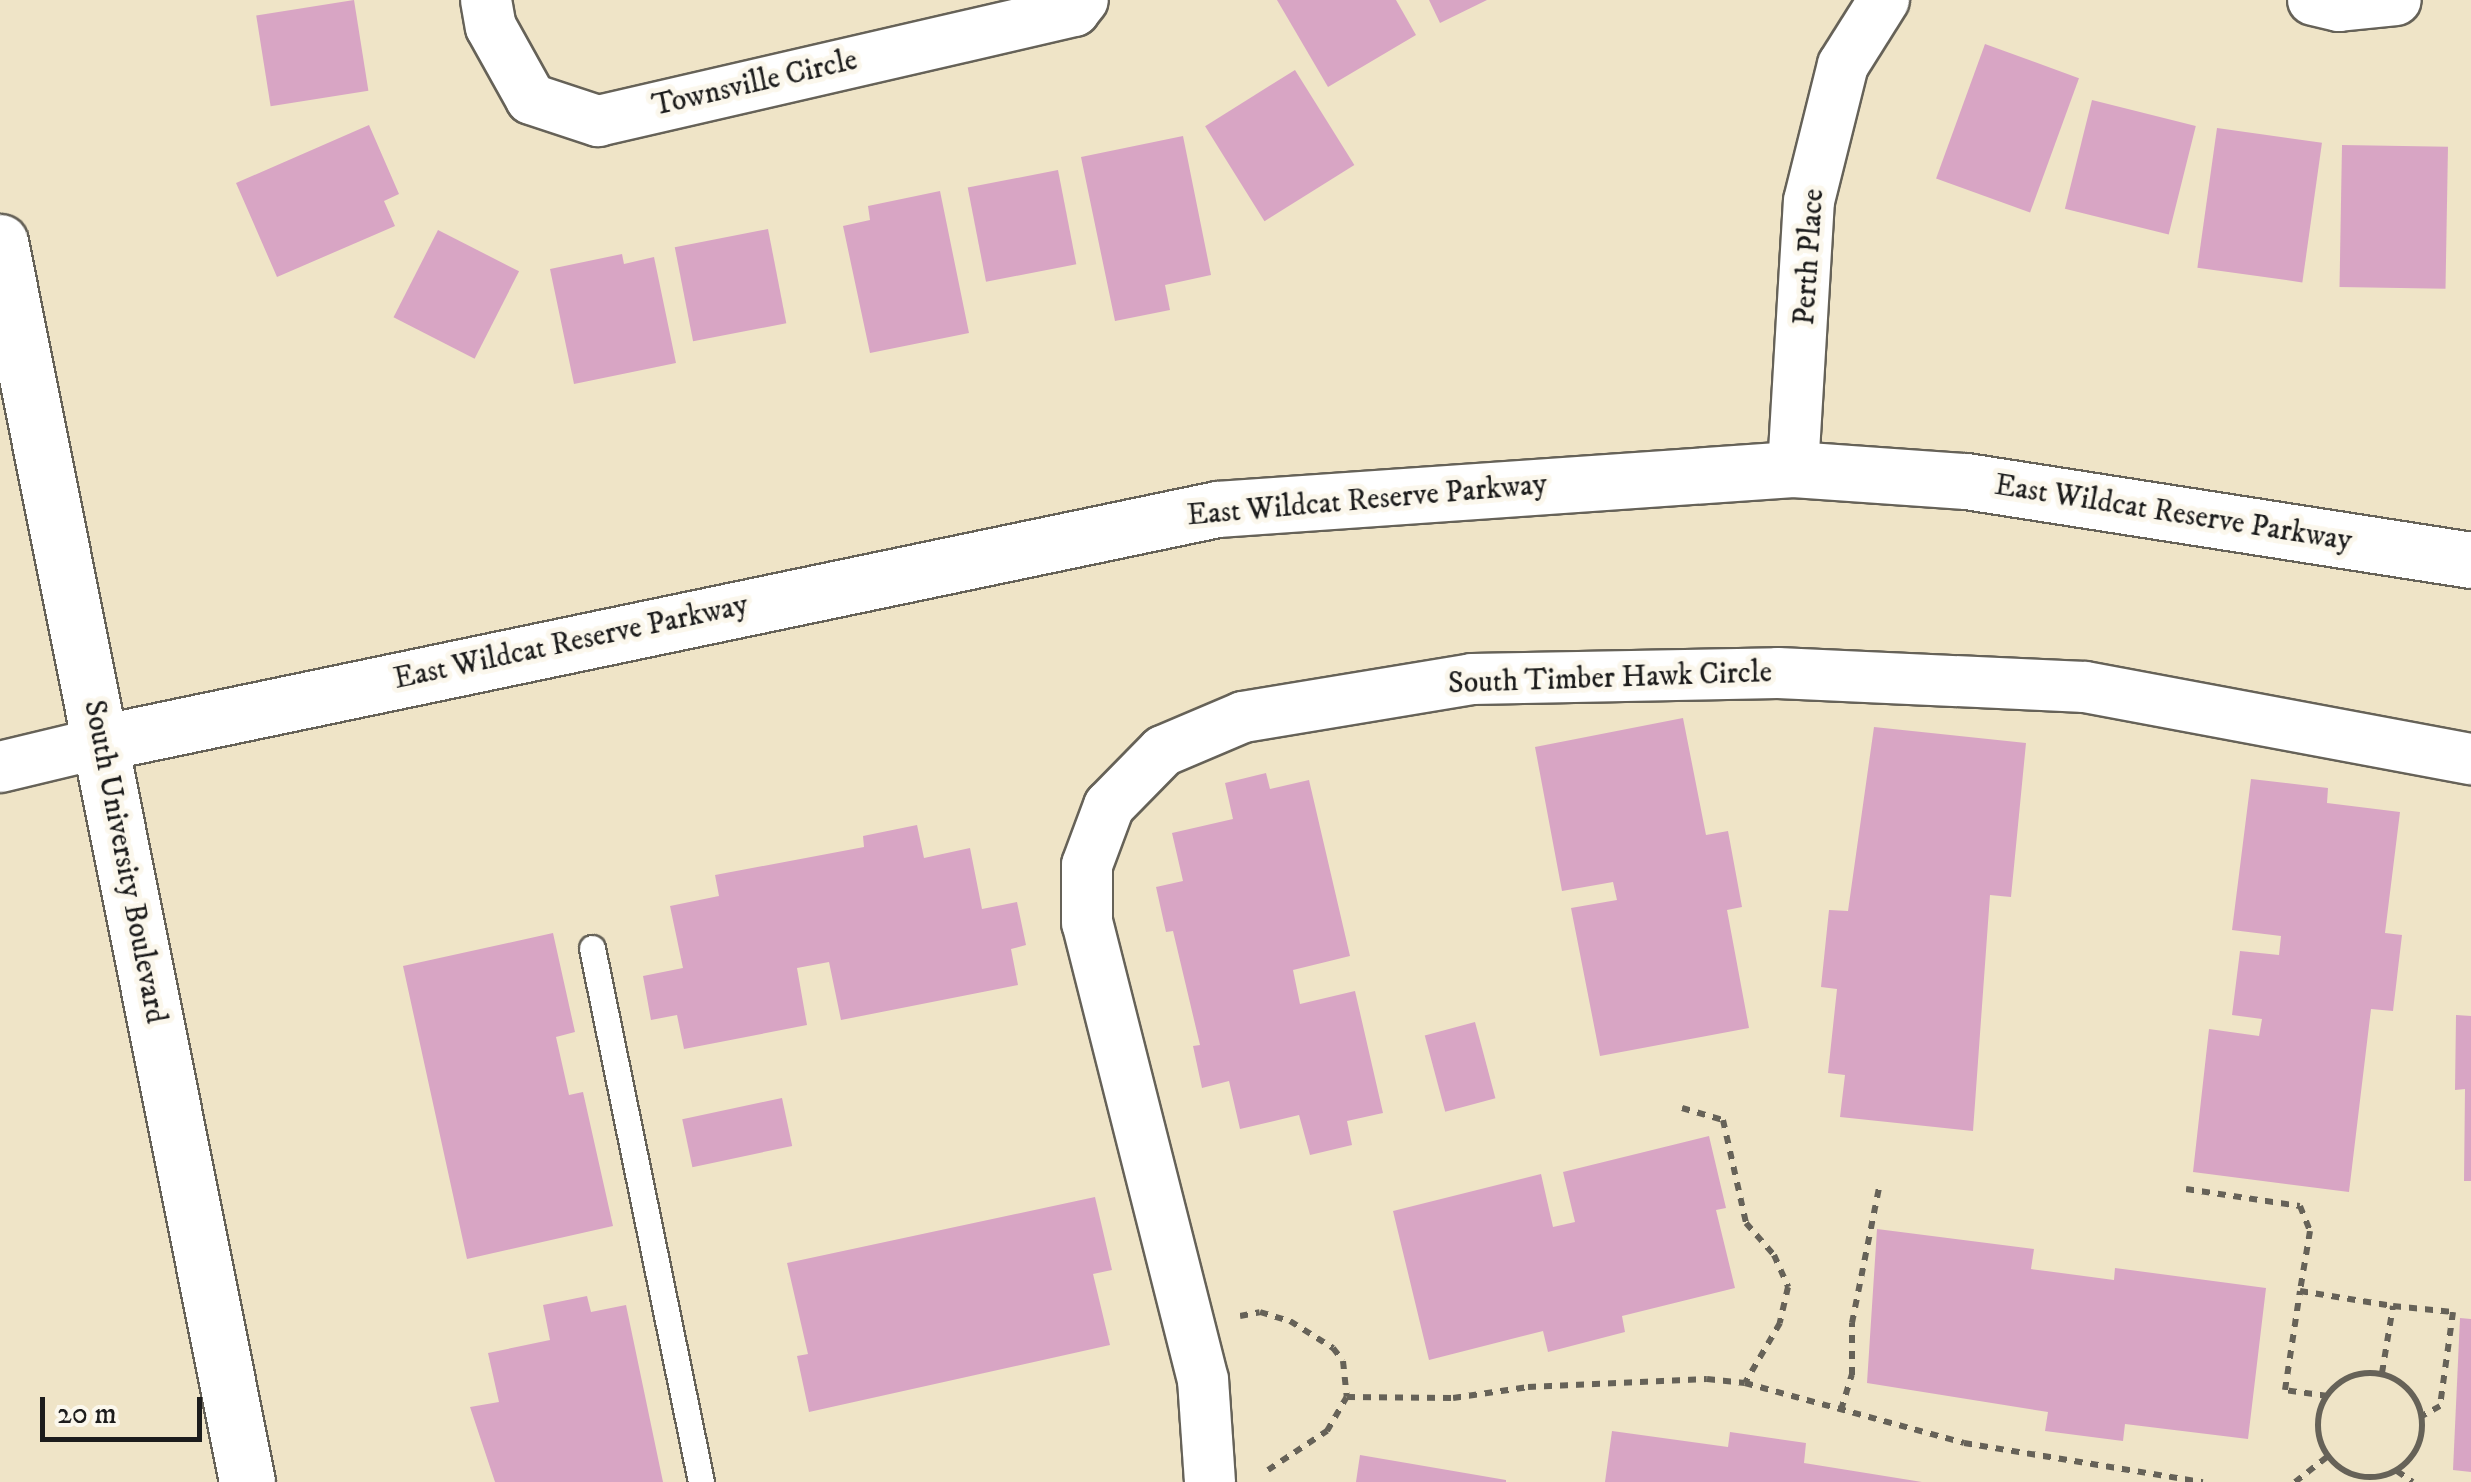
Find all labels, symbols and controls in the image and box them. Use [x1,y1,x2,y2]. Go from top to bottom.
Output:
street label: Townsville Circle [649,43,861,125]
street label: Perth Place [1787,188,1833,326]
street label: East Wildcat Reserve Parkway [1186,467,1548,535]
street label: East Wildcat Reserve Parkway [1992,468,2354,560]
street label: East Wildcat Reserve Parkway [391,588,751,698]
street label: South Timber Hawk Circle [1447,655,1773,703]
street label: South University Boulevard [75,697,173,1027]
scale bar [45,1377,208,1439]
text: 20 m [57,1396,117,1433]

